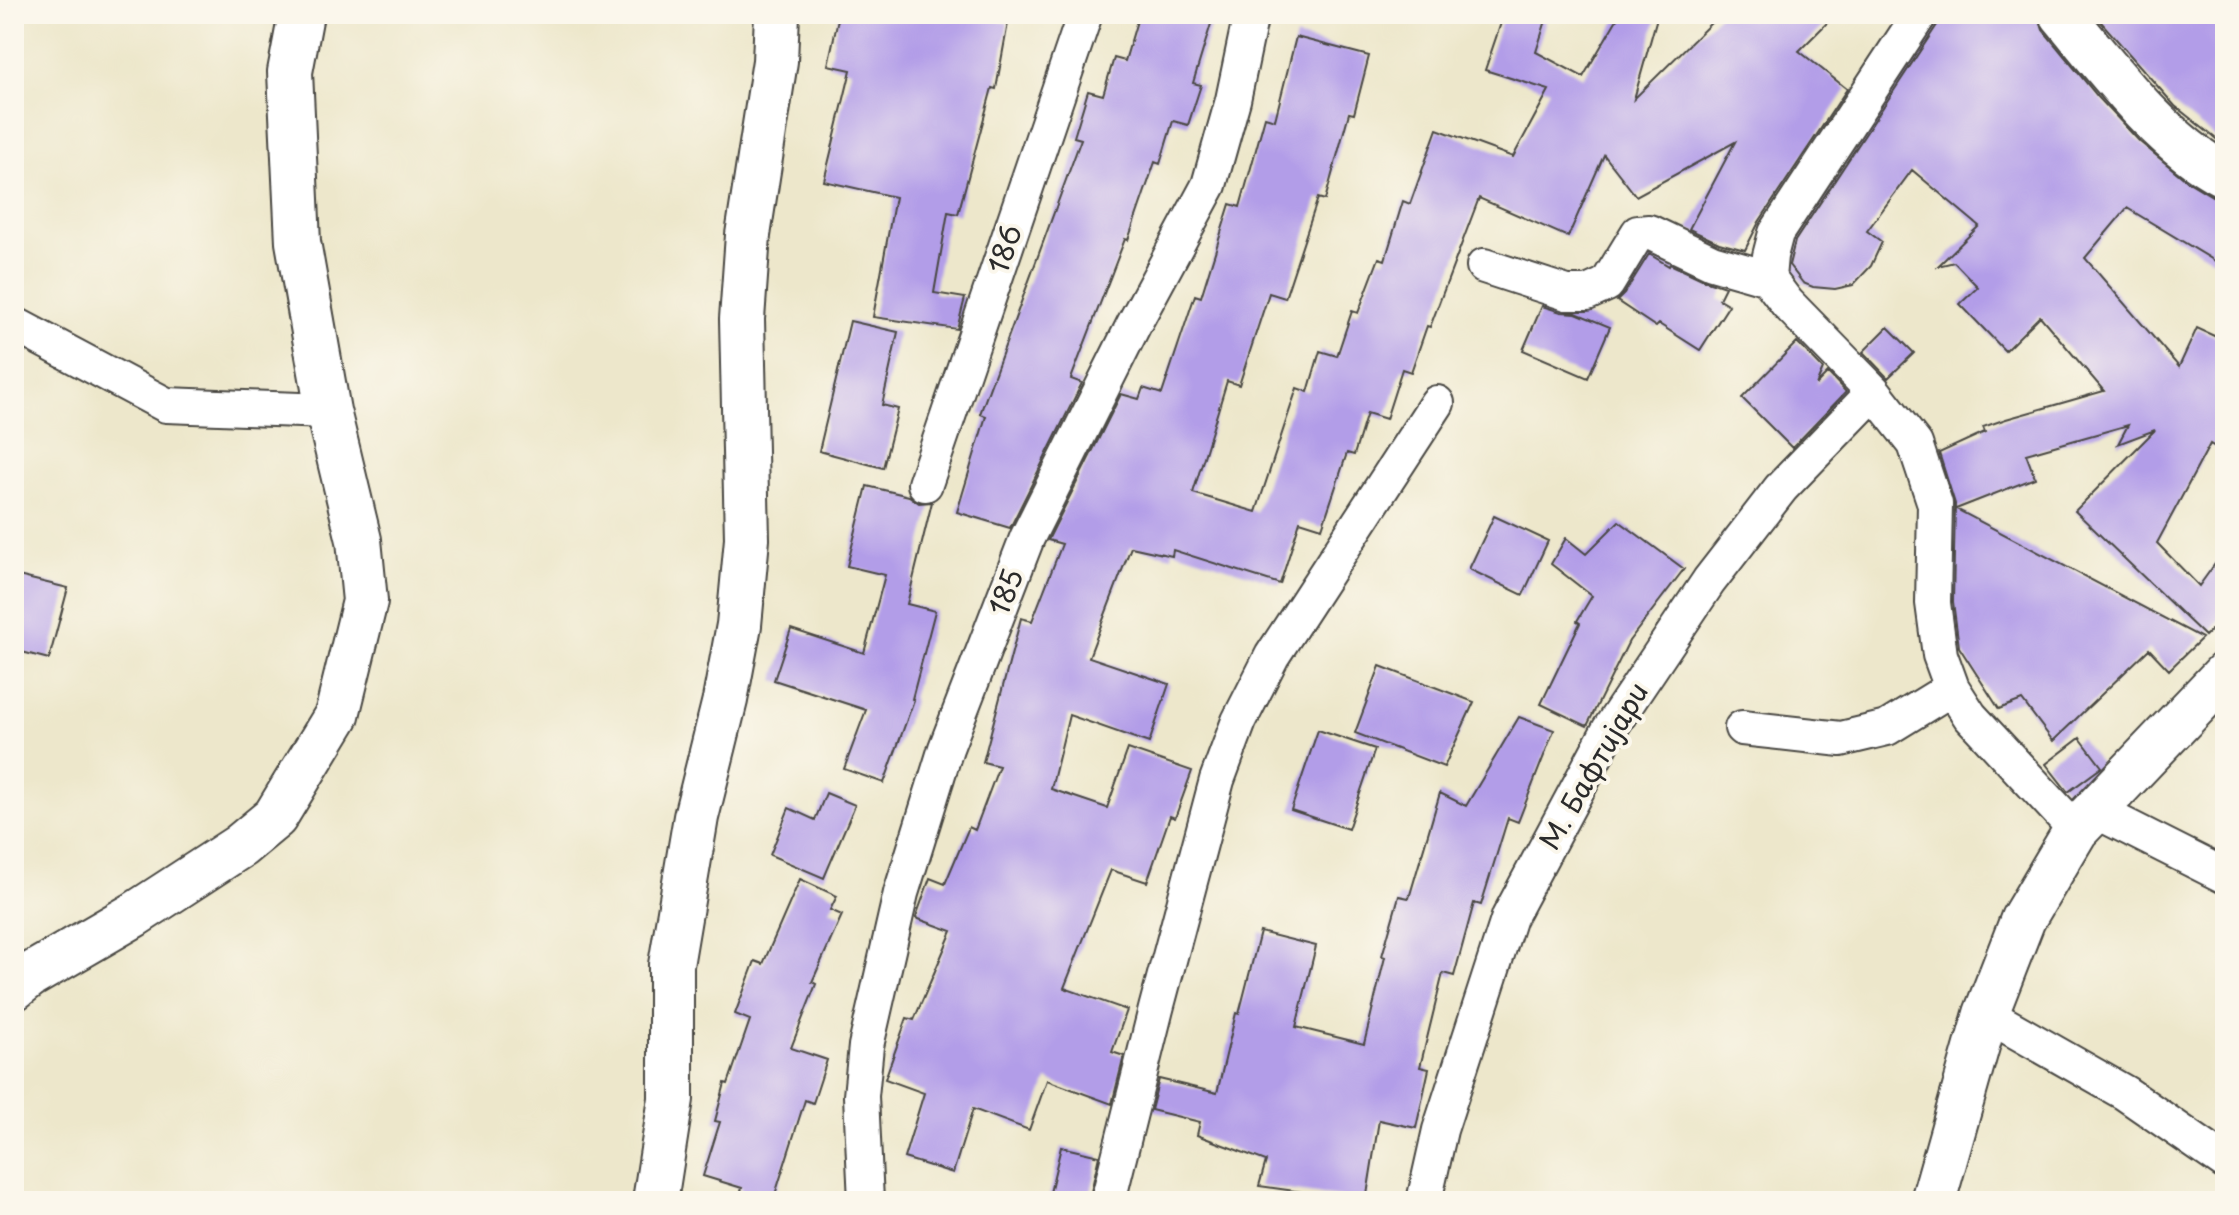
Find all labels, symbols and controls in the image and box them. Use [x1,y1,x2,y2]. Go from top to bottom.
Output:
street label: 186 [975,218,1032,279]
street label: 185 [976,562,1033,621]
street label: М. Бафтијари [1527,673,1658,857]

